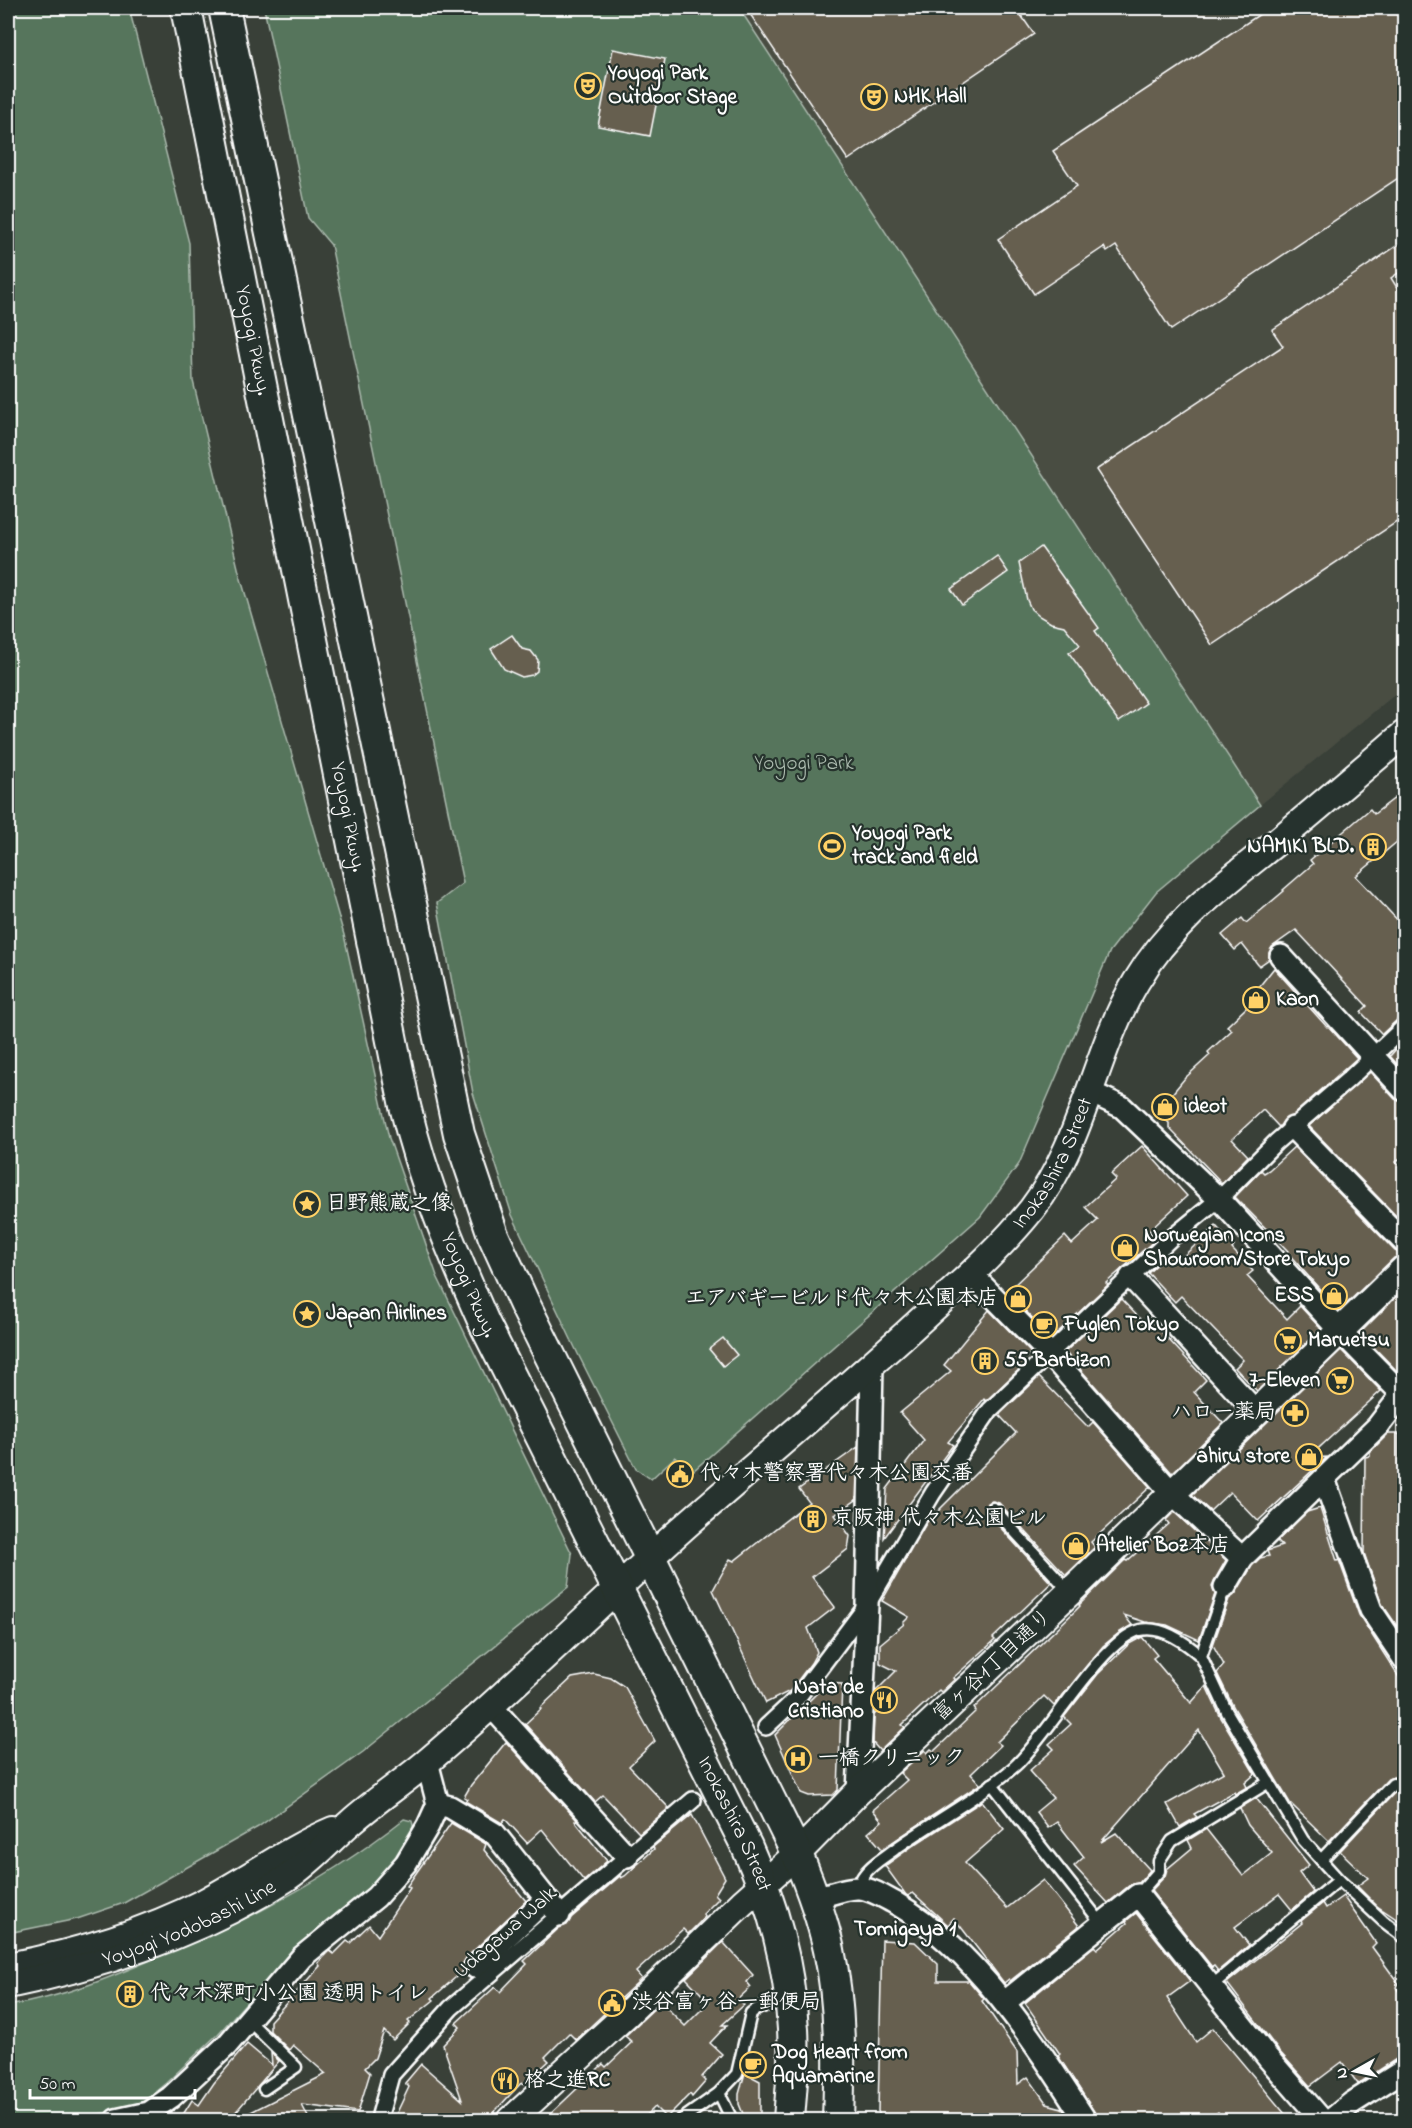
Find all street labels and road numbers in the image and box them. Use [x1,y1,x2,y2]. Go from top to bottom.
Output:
street label: Yoyogi Pkwy. [227,283,278,398]
street label: Yoyogi Pkwy. [322,759,373,875]
street label: Inokashira Street [1006,1093,1101,1236]
street label: Yoyogi Pkwy. [432,1228,504,1343]
street label: 富ヶ谷1丁目通り [927,1603,1059,1729]
street label: Inokashira Street [689,1751,779,1896]
street label: Yoyogi Yodobashi Line [99,1873,283,1975]
street label: Udagawa Walk [448,1879,566,1988]

